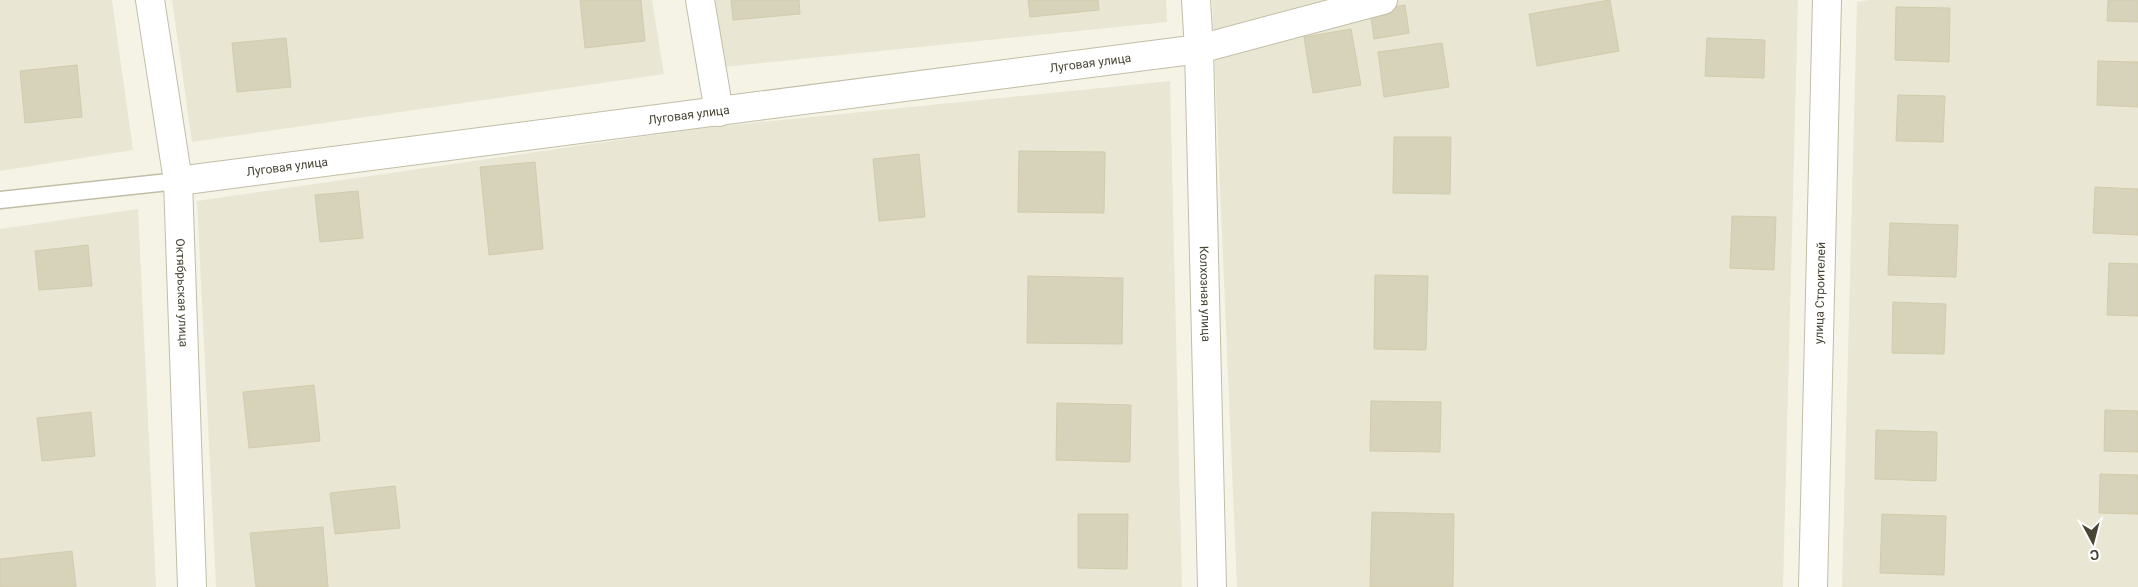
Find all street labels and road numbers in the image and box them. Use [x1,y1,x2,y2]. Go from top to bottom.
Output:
street label: Луговая улица [1049,51,1132,75]
street label: Луговая улица [647,103,730,127]
street label: Луговая улица [246,155,329,179]
street label: Октябрьская улица [173,238,191,347]
street label: улица Строителей [1812,242,1828,344]
street label: Колхозная улица [1197,246,1213,342]

